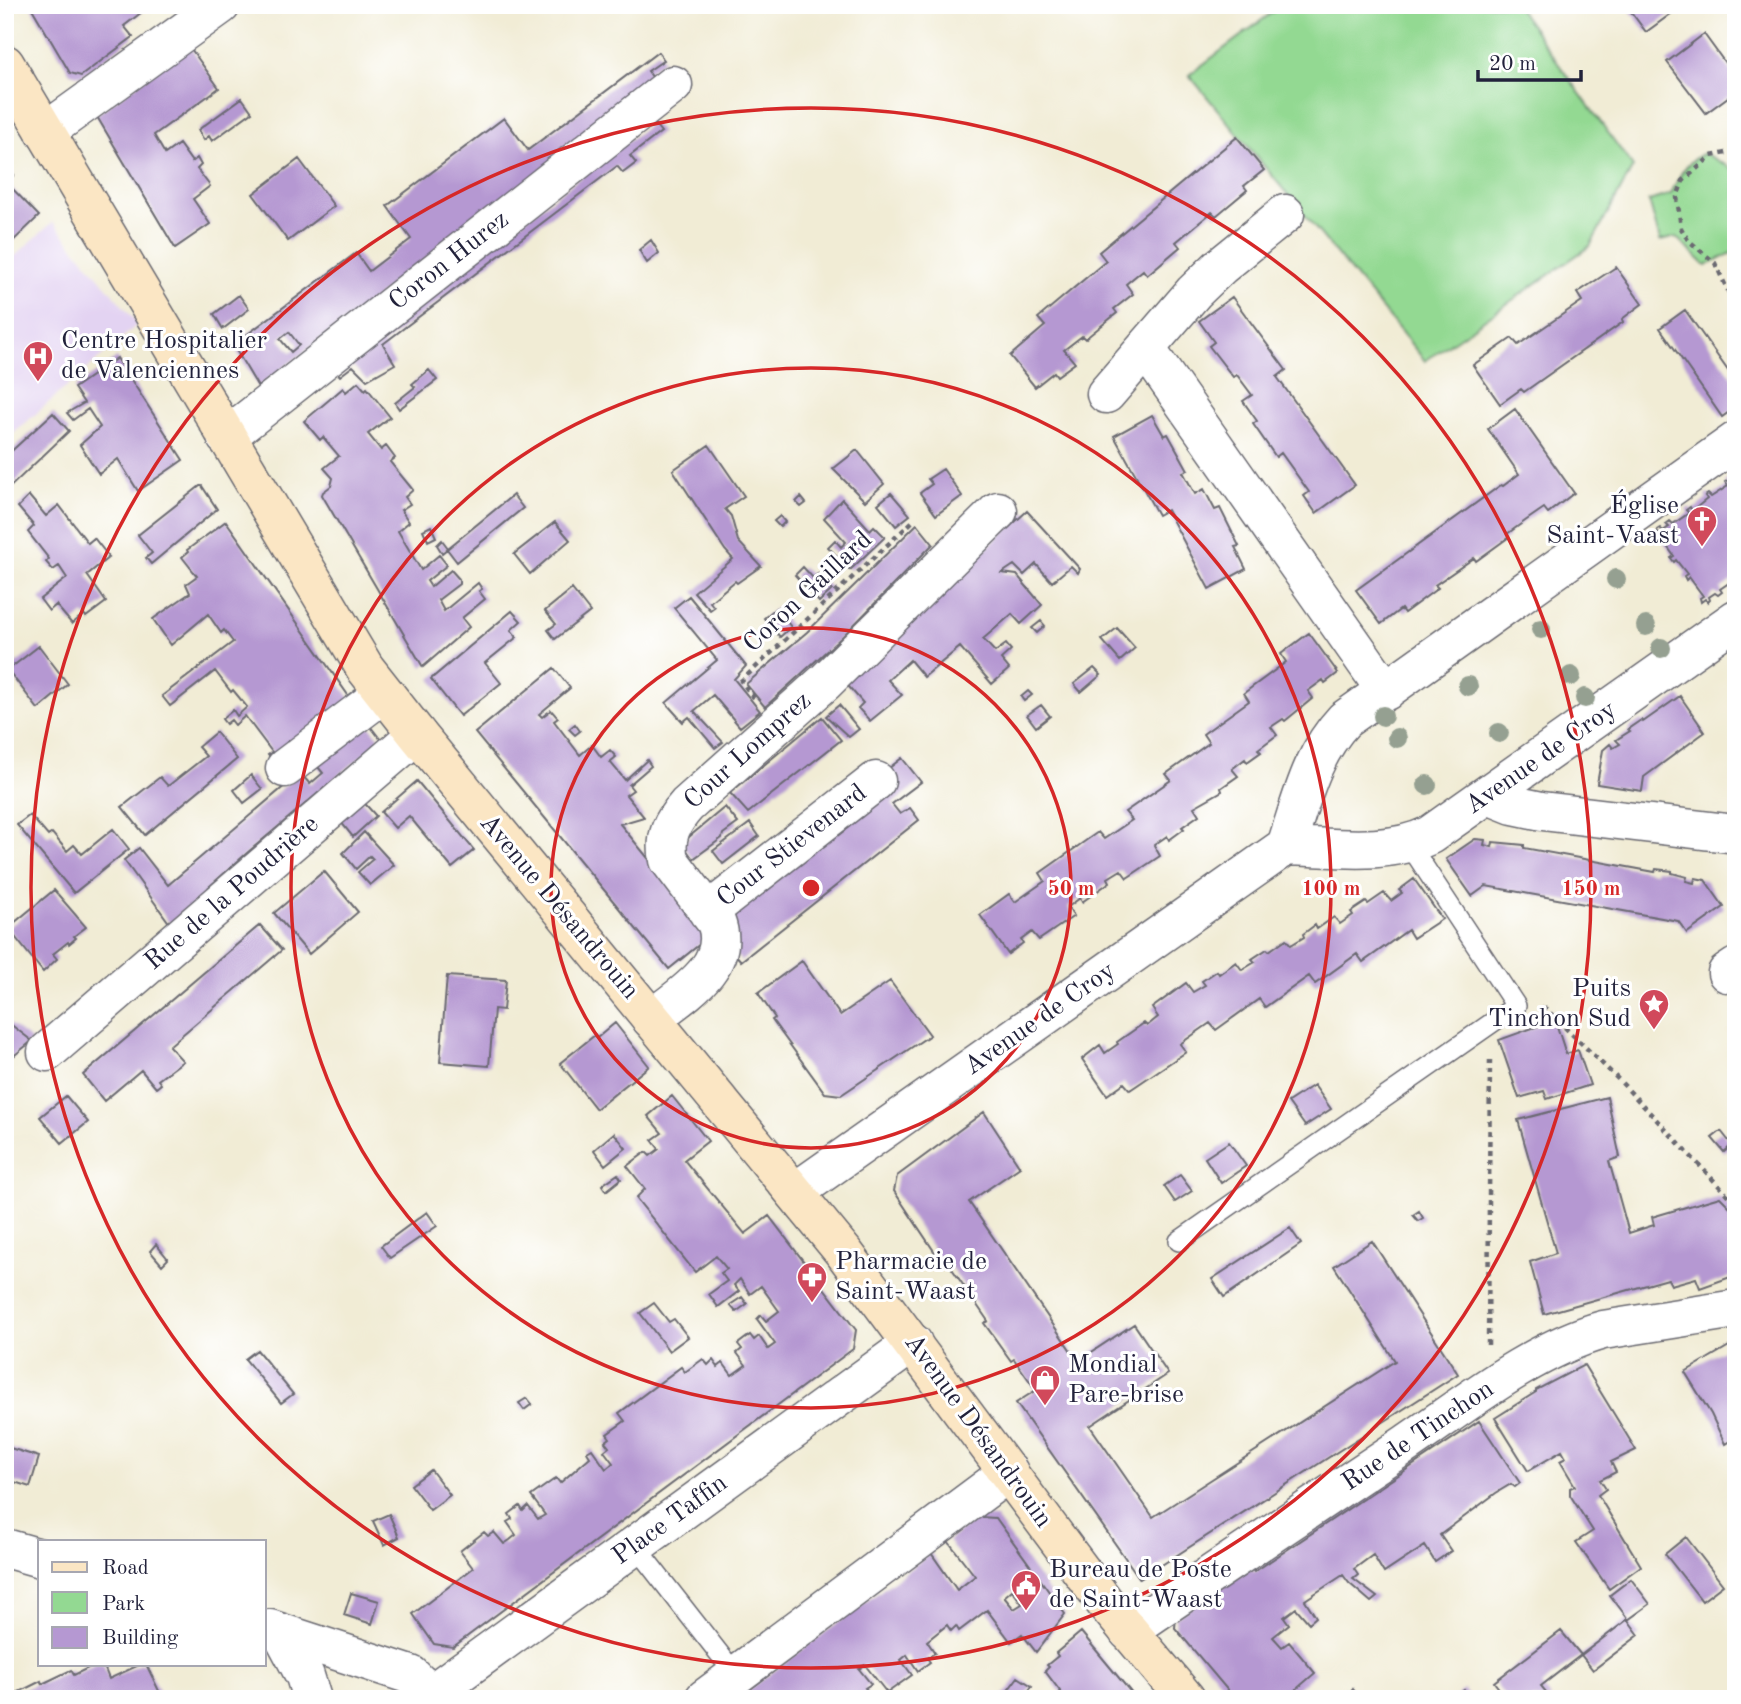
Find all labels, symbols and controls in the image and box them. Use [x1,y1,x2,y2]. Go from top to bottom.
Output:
scale bar [1478,38,1582,82]
text: 20 m [1489,54,1536,75]
street label: Coron Hurez [384,207,514,315]
place label: Centre Hospitalier de Valenciennes [61,328,268,384]
hospital icon: Centre Hospitalier de Valenciennes [21,339,55,383]
place label: Église Saint-Vaast [1546,489,1679,549]
church icon: Église Saint-Vaast [1685,504,1719,548]
street label: Coron Gaillard [739,526,877,658]
street label: Cour Lomprez [680,688,816,814]
street label: Avenue de Croy [1461,696,1621,820]
street label: Cour Stievenard [712,780,872,912]
street label: Avenue Désandrouin [474,810,644,1004]
street label: Rue de la Poudrière [140,811,324,975]
centre of rings [799,876,823,900]
text: 50 m [1047,879,1095,900]
text: 100 m [1301,879,1361,900]
text: 150 m [1561,879,1621,900]
street label: Avenue de Croy [960,957,1120,1081]
place label: Puits Tinchon Sud [1488,976,1631,1032]
place icon: Puits Tinchon Sud [1637,987,1671,1031]
place label: Pharmacie de Saint-Waast [835,1249,987,1305]
pharmacy icon: Pharmacie de Saint-Waast [795,1260,829,1304]
street label: Avenue Désandrouin [899,1329,1057,1533]
place label: Mondial Pare-brise [1068,1352,1184,1408]
shop icon: Mondial Pare-brise [1028,1363,1062,1407]
street label: Rue de Tinchon [1338,1376,1498,1496]
street label: Place Taffin [608,1470,732,1570]
legend [38,1540,266,1666]
place label: Bureau de Poste de Saint-Waast [1049,1557,1232,1613]
text: Road [102,1558,149,1579]
public building icon: Bureau de Poste de Saint-Waast [1009,1568,1043,1612]
text: Park [102,1594,145,1615]
text: Building [102,1628,179,1649]

